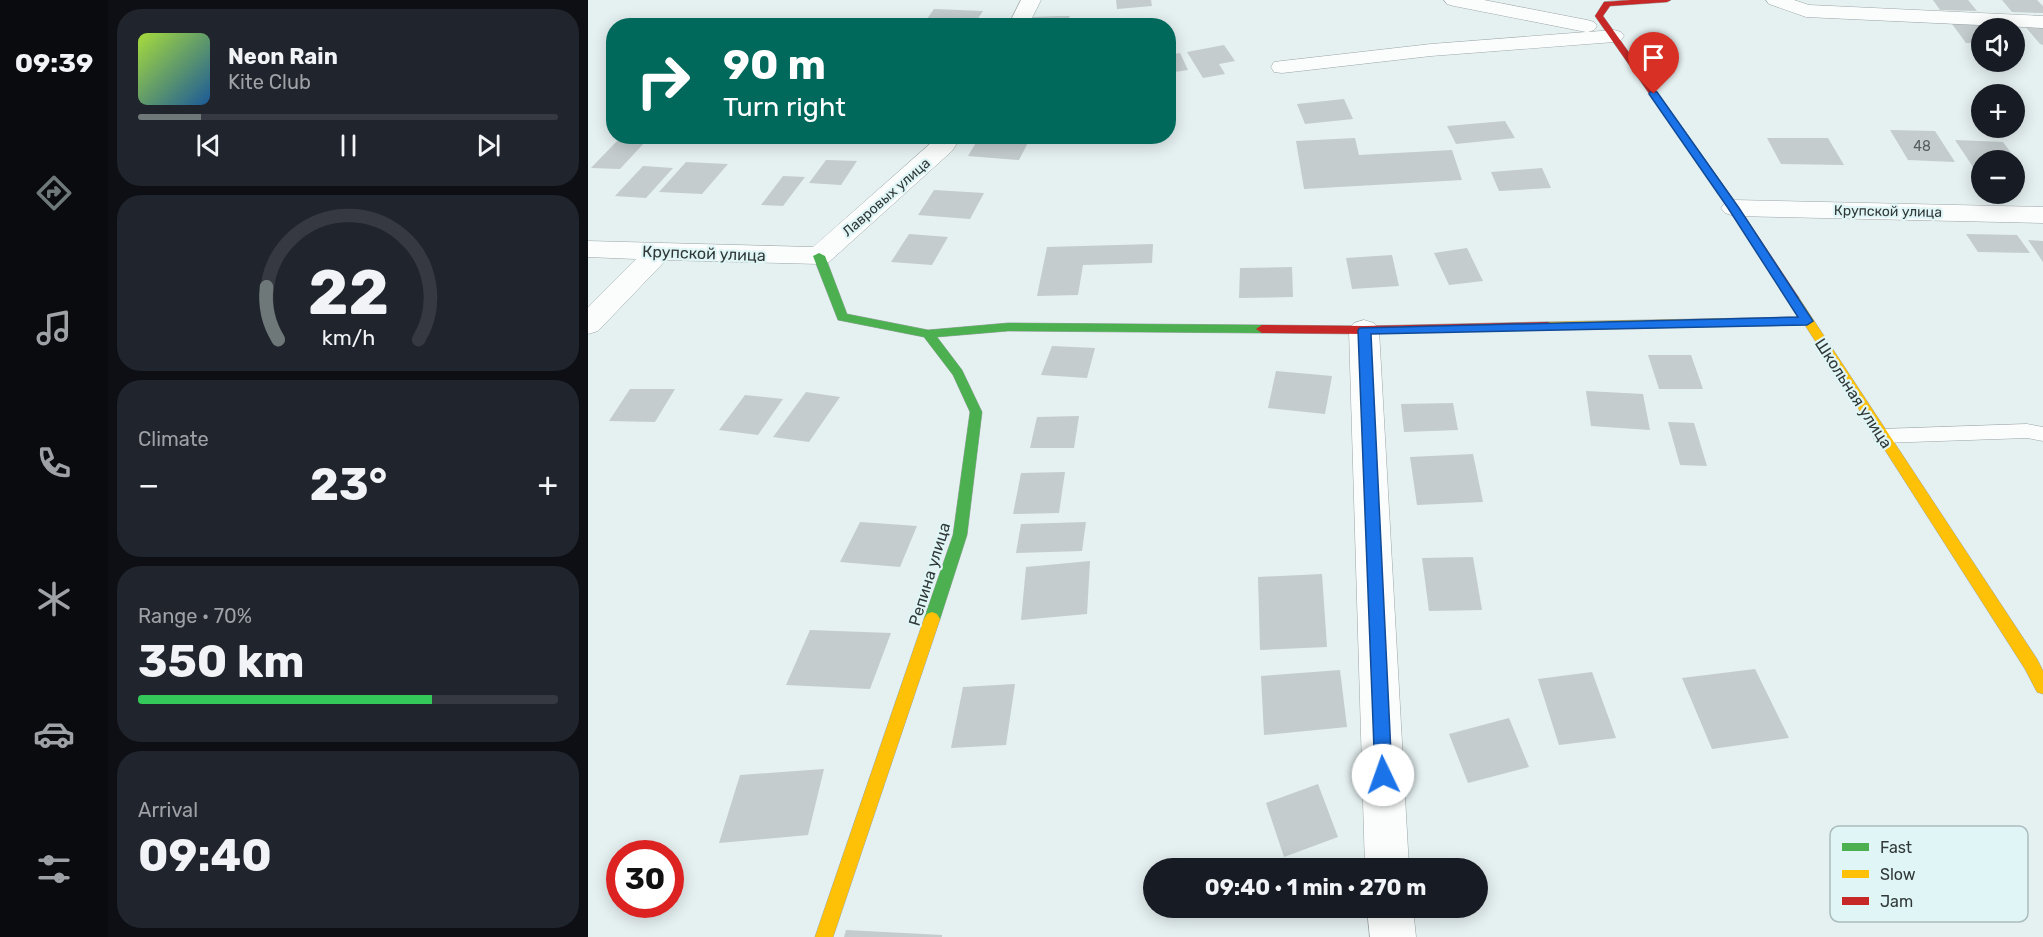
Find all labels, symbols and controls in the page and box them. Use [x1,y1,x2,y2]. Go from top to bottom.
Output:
map controls [1971,18,2025,204]
button: sound [1971,18,2025,72]
pin [1628,32,1679,94]
text: 90 m [723,40,826,90]
icon: arrive [1637,41,1670,74]
icon: right [624,42,702,120]
text: Neon Rain [228,43,338,70]
text: 09:39 [15,47,93,79]
text: Kite Club [228,70,311,94]
button: + [1971,84,2025,138]
text: Turn right [723,91,846,123]
icon: previous [192,129,225,162]
icon: pause [332,129,365,162]
icon: next [472,129,505,162]
house number: 48 [1913,138,1931,155]
button: − [1971,150,2025,204]
street label: Лавровых улица [839,155,934,240]
icon: directions [33,172,75,214]
street label: Крупской улица [1834,202,1942,221]
street label: Крупской улица [642,242,766,265]
text: 22 [307,256,389,330]
icon: music [33,307,75,349]
text: km/h [321,325,375,350]
street label: Школьная улица [1811,335,1896,452]
text: Climate [138,427,209,451]
icon: phone [33,442,75,484]
text: 23° [310,458,387,511]
text: − [138,465,159,504]
text: + [537,465,558,504]
street label: Репина улица [905,520,954,628]
icon: climate [33,578,75,620]
text: Range · 70% [138,604,252,628]
text: 350 km [138,635,304,688]
icon: car [33,713,75,755]
position arrow [1351,743,1415,807]
text: Arrival [138,798,198,822]
legend [1830,826,2028,922]
text: 09:40 [138,829,272,882]
text: Fast [1880,838,1912,857]
speed limit sign: 30 [606,840,684,918]
icon: filters [33,848,75,890]
text: Slow [1880,865,1916,884]
text: 09:40 · 1 min · 270 m [1205,874,1426,901]
text: Jam [1880,892,1913,911]

